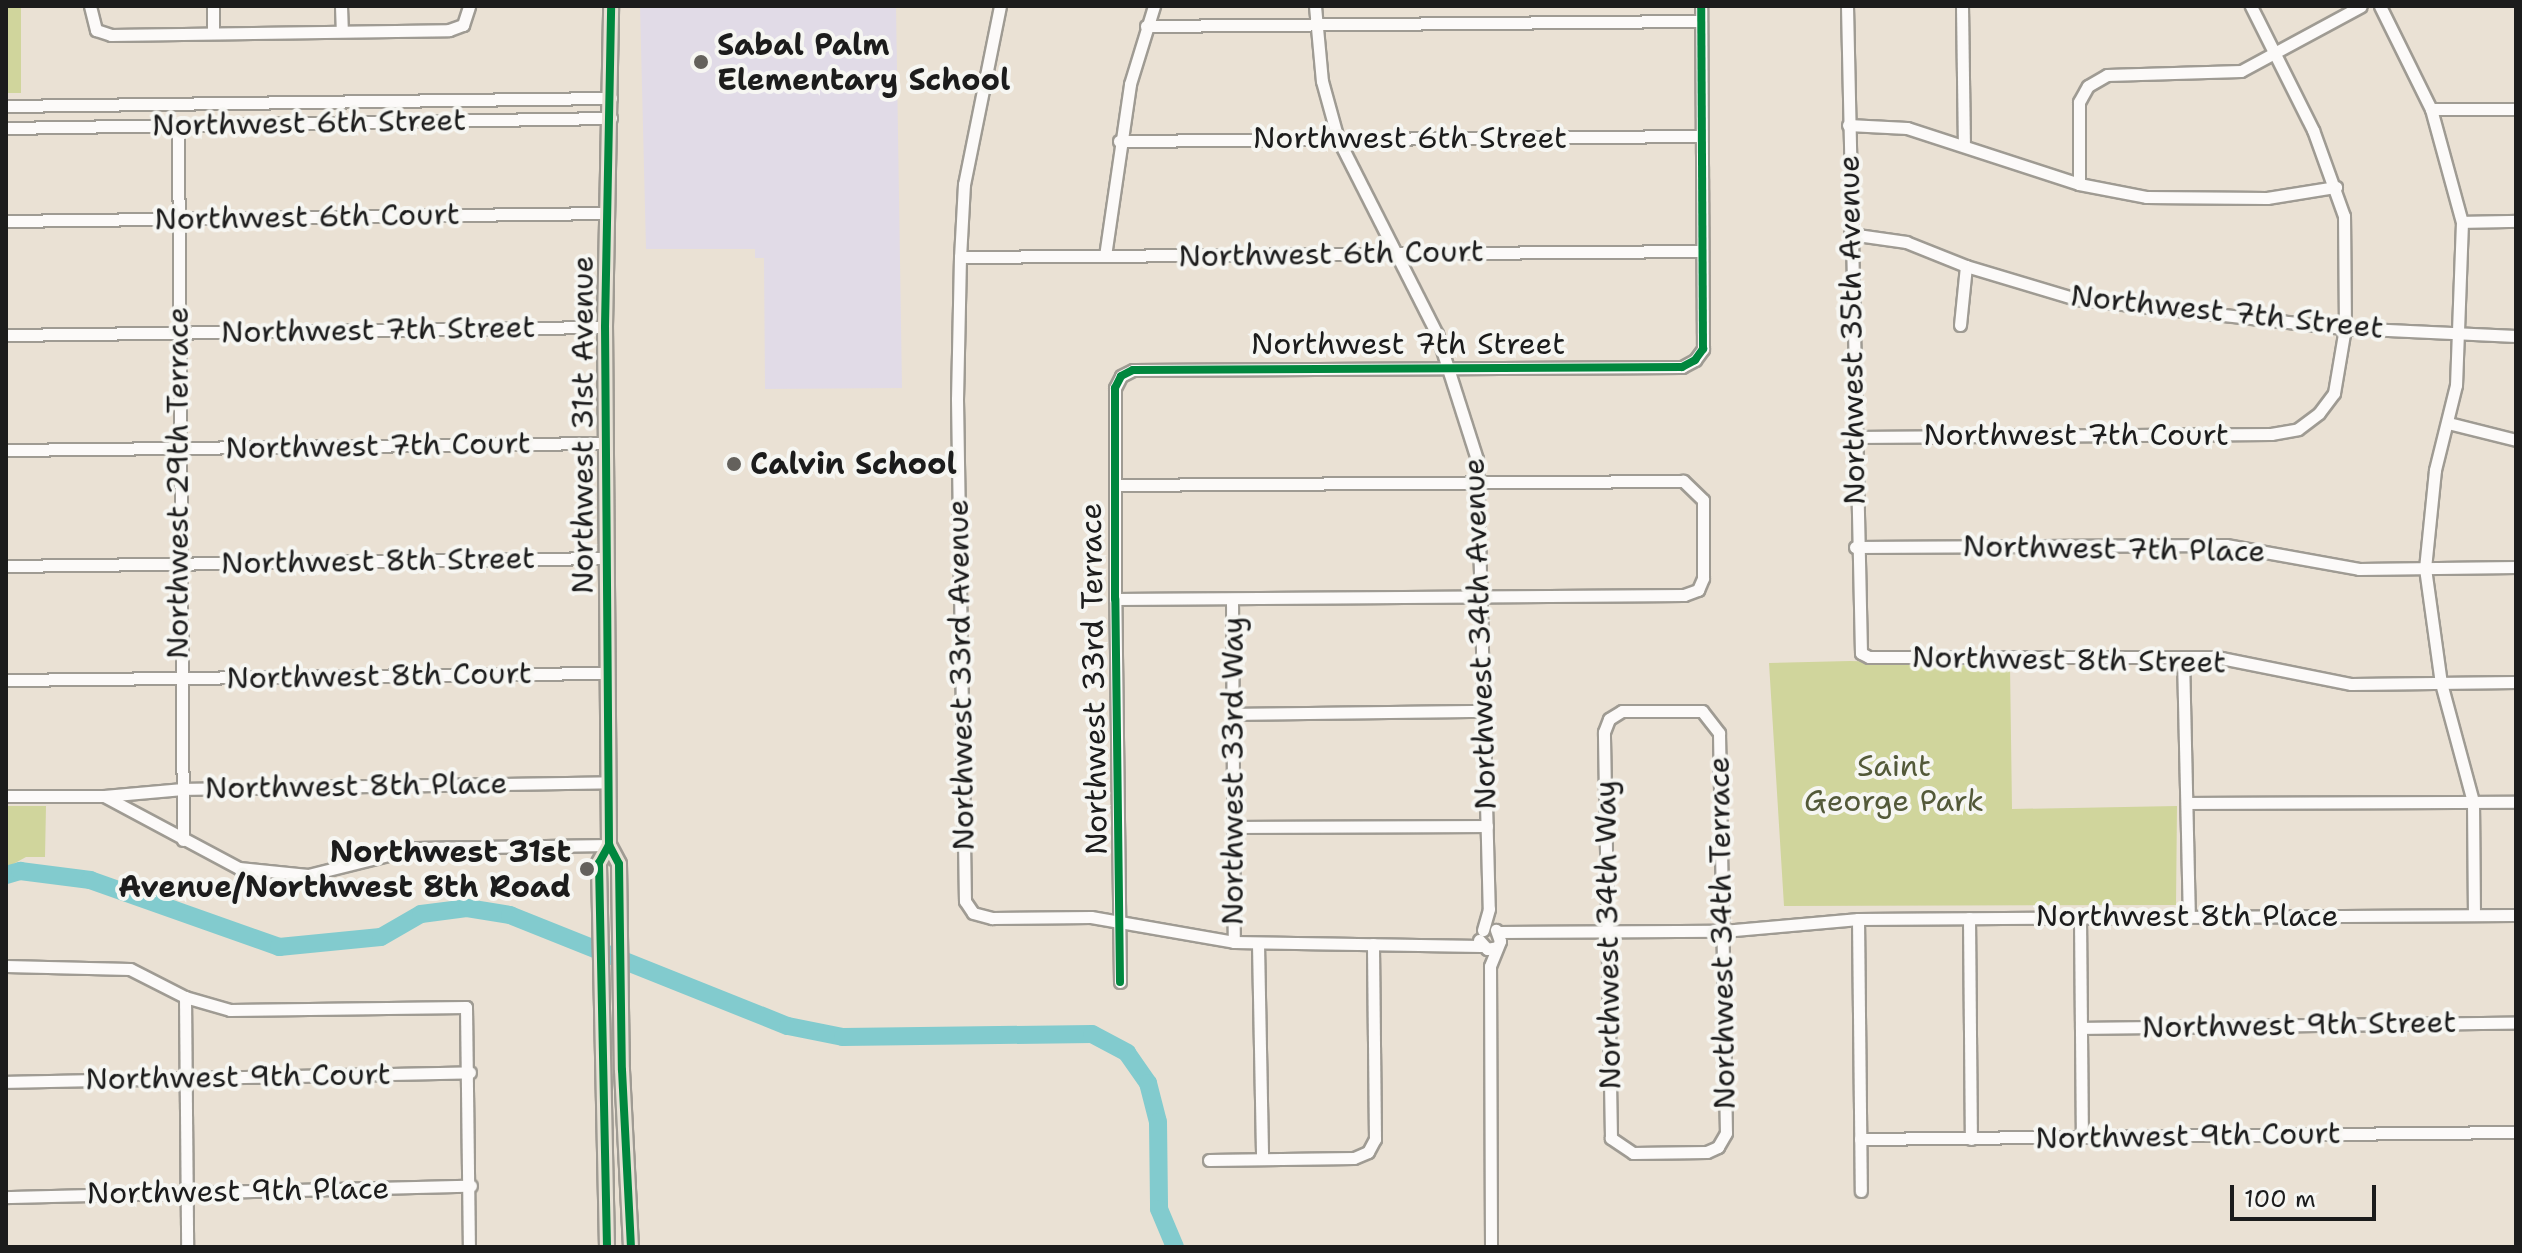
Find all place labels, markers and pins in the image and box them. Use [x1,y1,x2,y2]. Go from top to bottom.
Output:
place label: Sabal Palm Elementary School [717,27,1010,98]
marker: Sabal Palm Elementary School [692,53,710,71]
place label: Calvin School [750,446,957,482]
marker: Calvin School [725,455,743,473]
place label: Northwest 31st Avenue/Northwest 8th Road [118,834,571,904]
marker: Northwest 31st Avenue/Northwest 8th Road [578,860,596,878]

